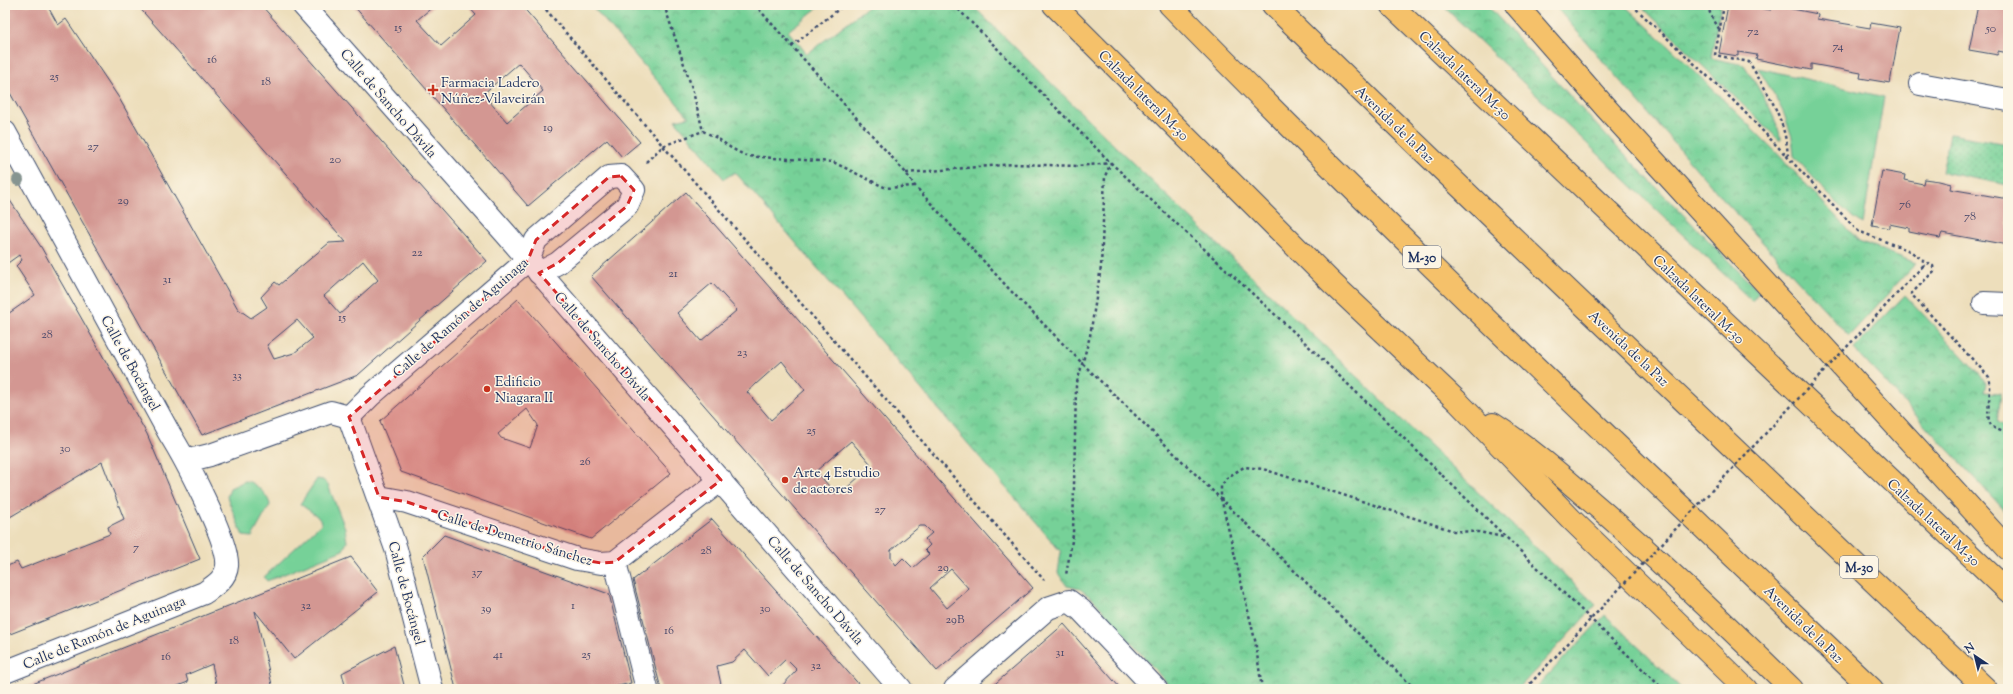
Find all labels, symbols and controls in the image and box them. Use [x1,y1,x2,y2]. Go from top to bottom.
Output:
house number: 15 [394,19,402,37]
house number: 50 [1985,20,1996,38]
house number: 72 [1747,23,1759,41]
street label: Calzada lateral M-30 [1413,27,1514,126]
house number: 74 [1832,38,1844,56]
street label: Calle de Sancho Dávila [334,45,441,164]
street label: Calzada lateral M-30 [1093,47,1192,146]
house number: 16 [207,51,217,69]
house number: 25 [49,68,59,86]
house number: 18 [261,73,271,91]
place label: Farmacia Ladero Núñez-Vilaveirán [441,74,545,110]
street label: Avenida de la Paz [1349,82,1438,169]
marker: Farmacia Ladero Núñez-Vilaveirán [428,85,438,95]
house number: 19 [543,119,553,137]
house number: 27 [87,138,99,156]
house number: 20 [329,151,341,169]
house number: 29 [117,192,129,210]
house number: 76 [1899,196,1911,214]
house number: 78 [1964,208,1976,226]
house number: 22 [411,244,423,262]
road number: M-30 [1403,246,1441,268]
street label: Calzada lateral M-30 [1647,251,1748,350]
street label: Calle de Ramón de Aguinaga [389,254,534,383]
house number: 21 [668,265,678,283]
house number: 31 [163,271,171,289]
street label: Calle de Sancho Dávila [548,288,655,407]
street label: Avenida de la Paz [1583,307,1672,392]
house number: 15 [338,309,346,327]
street label: Calle de Bocángel [95,313,164,415]
house number: 28 [41,326,53,344]
house number: 23 [737,344,747,362]
house number: 33 [232,367,242,385]
place label: Edificio Niagara II [495,373,554,409]
marker: Edificio Niagara II [482,384,492,394]
house number: 25 [806,422,816,440]
house number: 30 [59,440,71,458]
house number: 26 [579,453,591,471]
place label: Arte 4 Estudio de actores [793,464,880,500]
marker: Arte 4 Estudio de actores [780,475,790,485]
street label: Calzada lateral M-30 [1882,475,1984,572]
house number: 27 [874,501,886,519]
street label: Calle de Demetrio Sánchez [434,506,594,572]
street label: Calle de Sancho Dávila [761,532,868,651]
house number: 7 [133,539,139,557]
street label: Calle de Bocángel [382,539,429,648]
house number: 28 [700,542,712,560]
road number: M-30 [1840,556,1878,578]
house number: 29 [937,559,949,577]
house number: 37 [472,564,482,582]
street label: Avenida de la Paz [1758,582,1847,669]
street label: Calle de Ramón de Aguinaga [20,592,190,676]
house number: 32 [301,597,312,615]
house number: 1 [571,597,575,615]
house number: 39 [481,600,491,618]
house number: 30 [759,600,771,618]
house number: 29B [945,611,965,629]
house number: 16 [664,622,674,640]
house number: 18 [229,632,239,650]
north arrow [1955,636,1995,676]
text: N [1961,639,1978,658]
house number: 31 [1056,644,1064,662]
house number: 41 [493,646,503,664]
house number: 25 [581,646,591,664]
house number: 16 [161,648,171,666]
house number: 32 [811,657,822,675]

